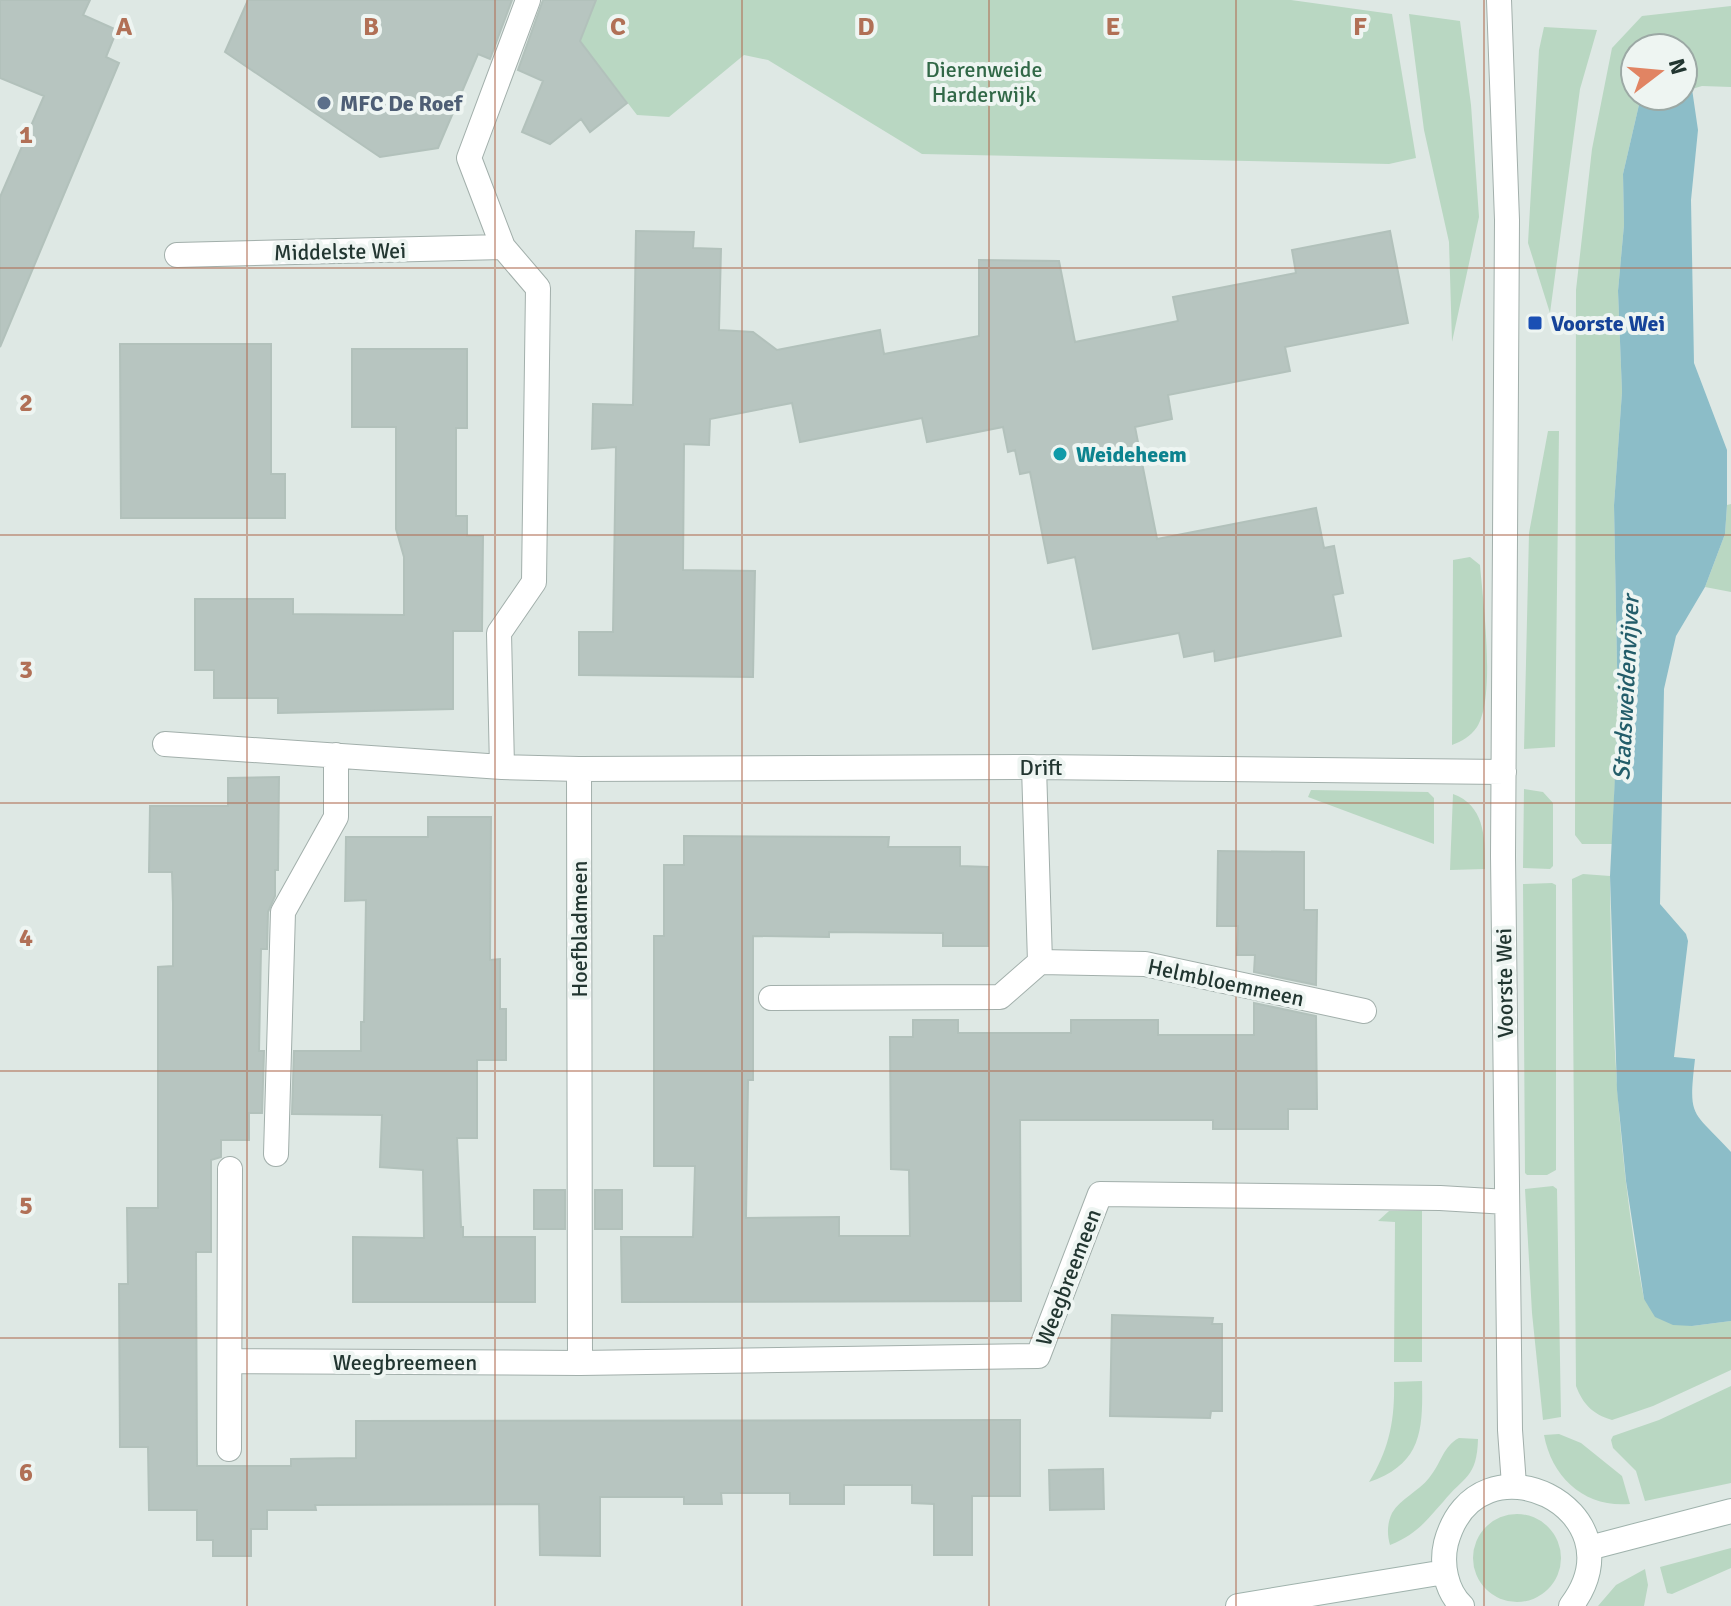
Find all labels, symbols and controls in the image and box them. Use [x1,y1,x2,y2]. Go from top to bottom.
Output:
text: A [116,11,133,43]
text: B [363,11,379,43]
text: C [610,11,626,43]
text: D [857,11,875,43]
text: E [1106,11,1120,43]
text: F [1353,11,1367,43]
north arrow [1619,32,1699,112]
park label: Dierenweide Harderwijk [926,56,1042,108]
text: N [1663,56,1693,78]
place label: MFC De Roef [340,90,463,117]
marker: MFC De Roef [315,94,333,112]
text: 1 [19,119,33,151]
street label: Middelste Wei [274,237,406,266]
place label: Voorste Wei [1551,310,1665,337]
marker: Voorste Wei [1526,314,1544,332]
text: 2 [19,387,33,419]
place label: Weideheem [1076,441,1187,468]
marker: Weideheem [1051,445,1069,463]
water label: Stadsweidenvijver [1606,592,1646,781]
text: 3 [19,654,33,686]
street label: Drift [1020,754,1062,781]
street label: Hoefbladmeen [566,860,593,998]
text: 4 [19,922,33,954]
street label: Voorste Wei [1490,928,1519,1038]
street label: Helmbloemmeen [1145,953,1307,1012]
text: 5 [19,1190,33,1222]
street label: Weegbreemeen [1030,1205,1107,1349]
street label: Weegbreemeen [333,1349,477,1376]
text: 6 [19,1457,33,1489]

